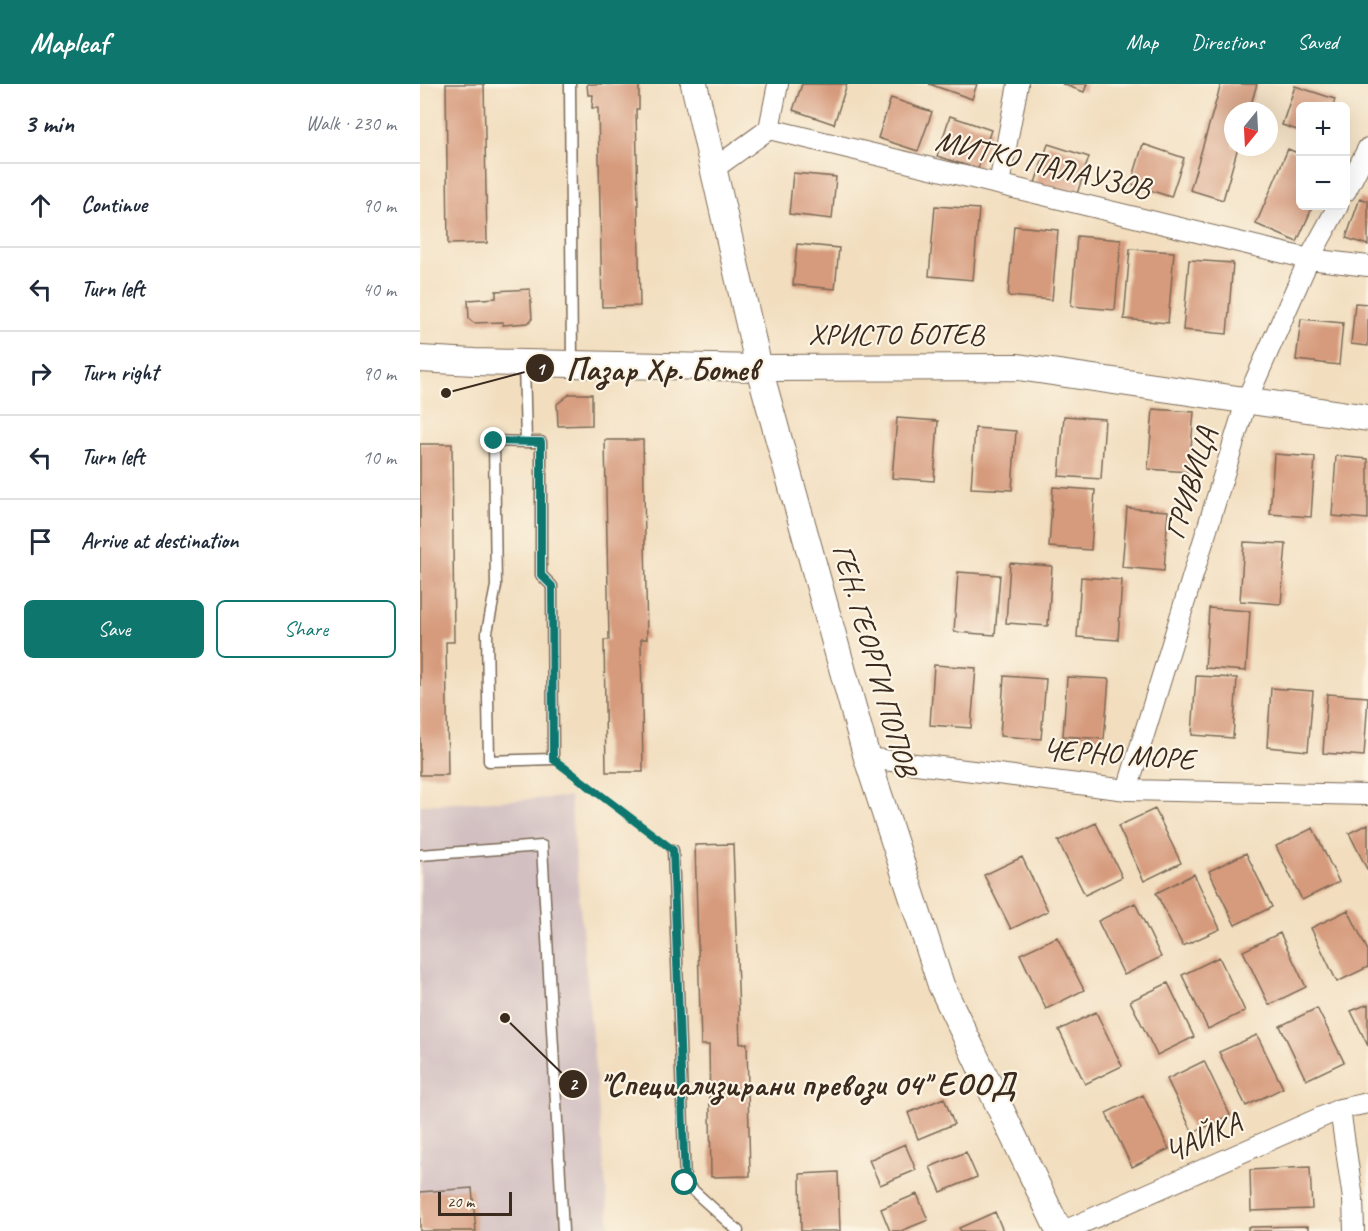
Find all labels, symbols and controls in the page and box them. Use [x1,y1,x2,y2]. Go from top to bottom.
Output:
text: Mapleaf [30,25,108,60]
text: Map [1126,29,1158,55]
text: Directions [1191,29,1264,55]
text: Saved [1297,29,1338,55]
north arrow [1224,102,1278,156]
map controls [1296,102,1350,210]
button: + [1296,102,1350,156]
text: 3 min [24,107,74,140]
text: Walk · 230 m [306,111,396,136]
street label: МИТКО ПАЛАУЗОВ [932,121,1156,208]
button: − [1296,156,1350,210]
icon: ahead [24,189,57,222]
text: Continue [81,191,147,219]
text: 90 m [362,193,396,218]
icon: left [24,273,57,306]
text: Turn left [81,275,145,303]
text: 40 m [362,277,396,302]
street label: ХРИСТО БОТЕВ [808,315,986,353]
callout: Пазар Хр. Ботев [525,343,769,393]
text: Пазар Хр. Ботев [566,349,763,391]
icon: right [24,357,57,390]
text: 1 [536,358,546,380]
text: Turn right [81,359,158,387]
text: 90 m [362,361,396,386]
street label: ГРИВИЦА [1155,422,1225,543]
route end [480,427,506,453]
icon: left [24,441,57,474]
text: Turn left [81,443,145,471]
text: 10 m [362,445,396,470]
icon: arrive [24,525,57,558]
text: Arrive at destination [81,527,238,555]
street label: ГЕН. ГЕОРГИ ПОПОВ [824,540,927,783]
button: Save [24,600,204,658]
button: Share [216,600,396,658]
street label: ЧЕРНО МОРЕ [1042,730,1200,779]
callout: "Специализирани превози 04" ЕООД [558,1059,1027,1109]
text: "Специализирани превози 04" ЕООД [599,1064,1018,1106]
text: 2 [569,1073,579,1095]
street label: ЧАЙКА [1159,1103,1249,1171]
route start [671,1169,697,1195]
scale bar [438,1189,512,1216]
text: 20 m [447,1192,474,1212]

